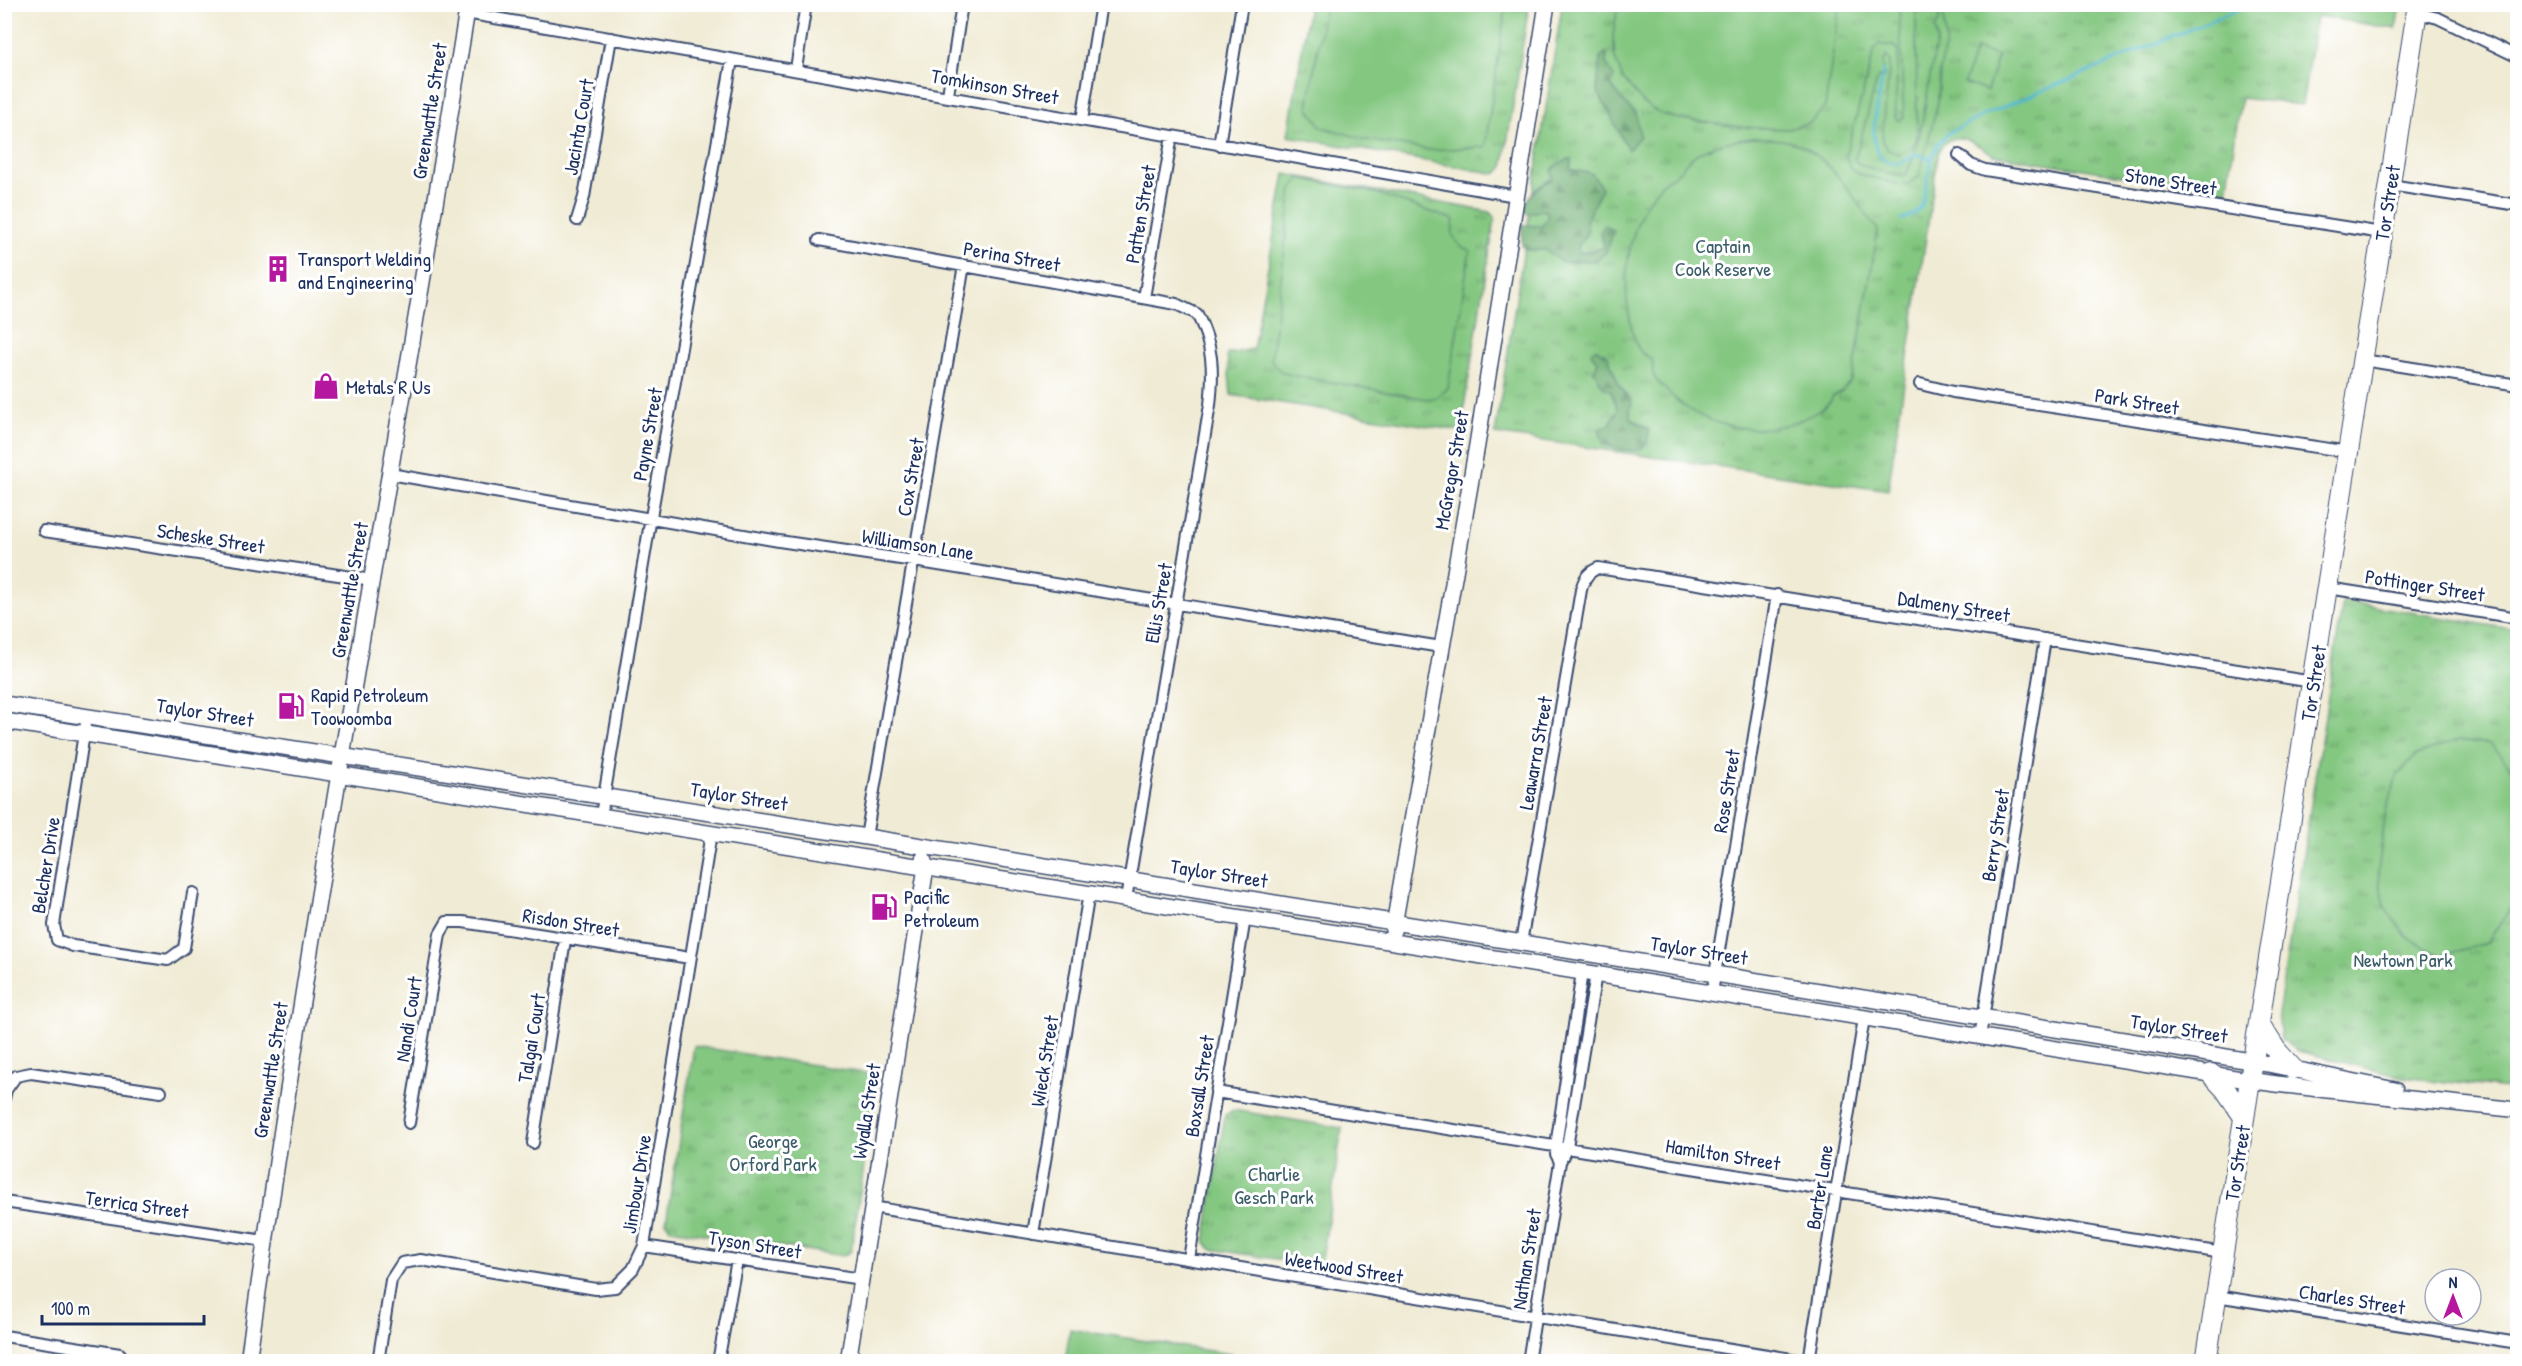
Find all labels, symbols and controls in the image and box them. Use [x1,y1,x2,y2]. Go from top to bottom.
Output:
street label: Greenwattle Street [405,40,453,181]
street label: Tomkinson Street [929,62,1062,111]
street label: Jacinta Court [556,76,600,177]
street label: Stone Street [2123,160,2220,202]
street label: Patten Street [1118,162,1162,265]
street label: Tor Street [2368,162,2406,243]
park label: Captain Cook Reserve [1675,232,1771,282]
street label: Perina Street [961,234,1064,278]
place label: Transport Welding and Engineering [298,245,431,295]
building icon: Transport Welding and Engineering [263,254,293,284]
shop icon: Metals R Us [311,371,341,401]
place label: Metals R Us [346,373,431,400]
street label: Park Street [2093,381,2182,421]
street label: Payne Street [626,384,669,483]
street label: McGregor Street [1427,407,1475,532]
street label: Cox Street [890,435,930,518]
street label: Scheske Street [155,516,268,560]
street label: Greenwattle Street [324,519,374,660]
street label: Williamson Lane [860,522,976,566]
street label: Ellis Street [1138,560,1179,645]
street label: Pottinger Street [2363,562,2488,608]
street label: Dalmeny Street [1896,584,2013,628]
street label: Tor Street [2294,642,2332,723]
place label: Rapid Petroleum Toowoomba [311,681,428,731]
street label: Taylor Street [155,691,257,733]
fuel station icon: Rapid Petroleum Toowoomba [276,691,306,721]
street label: Leawarra Street [1512,693,1558,812]
street label: Rose Street [1706,746,1746,835]
street label: Taylor Street [689,775,791,817]
street label: Berry Street [1974,786,2016,883]
street label: Belcher Drive [24,815,66,915]
street label: Taylor Street [1169,852,1271,894]
place label: Pacific Petroleum [904,883,979,933]
fuel station icon: Pacific Petroleum [869,892,899,922]
street label: Risdon Street [521,901,622,943]
street label: Taylor Street [1649,929,1751,971]
park label: Newtown Park [2353,946,2453,973]
street label: Nandi Court [388,973,428,1064]
street label: Talgai Court [511,990,552,1085]
street label: Greenwattle Street [246,999,294,1140]
street label: Taylor Street [2129,1007,2231,1049]
street label: Wieck Street [1023,1012,1065,1109]
street label: Boxsall Street [1178,1032,1221,1139]
street label: Wyalla Street [845,1060,887,1161]
street label: Tor Street [2218,1122,2256,1203]
park label: George Orford Park [729,1127,817,1177]
street label: Hamilton Street [1664,1132,1783,1177]
street label: Jimbour Drive [615,1133,657,1235]
street label: Barter Lane [1799,1143,1839,1231]
park label: Charlie Gesch Park [1234,1160,1314,1210]
street label: Terrica Street [84,1183,191,1225]
street label: Nathan Street [1505,1206,1547,1311]
street label: Tyson Street [707,1223,805,1265]
street label: Weetwood Street [1283,1244,1406,1290]
north arrow [2423,1267,2483,1327]
text: N [2449,1271,2458,1293]
street label: Charles Street [2297,1277,2408,1321]
scale bar [42,1288,204,1326]
text: 100 m [51,1296,90,1321]

